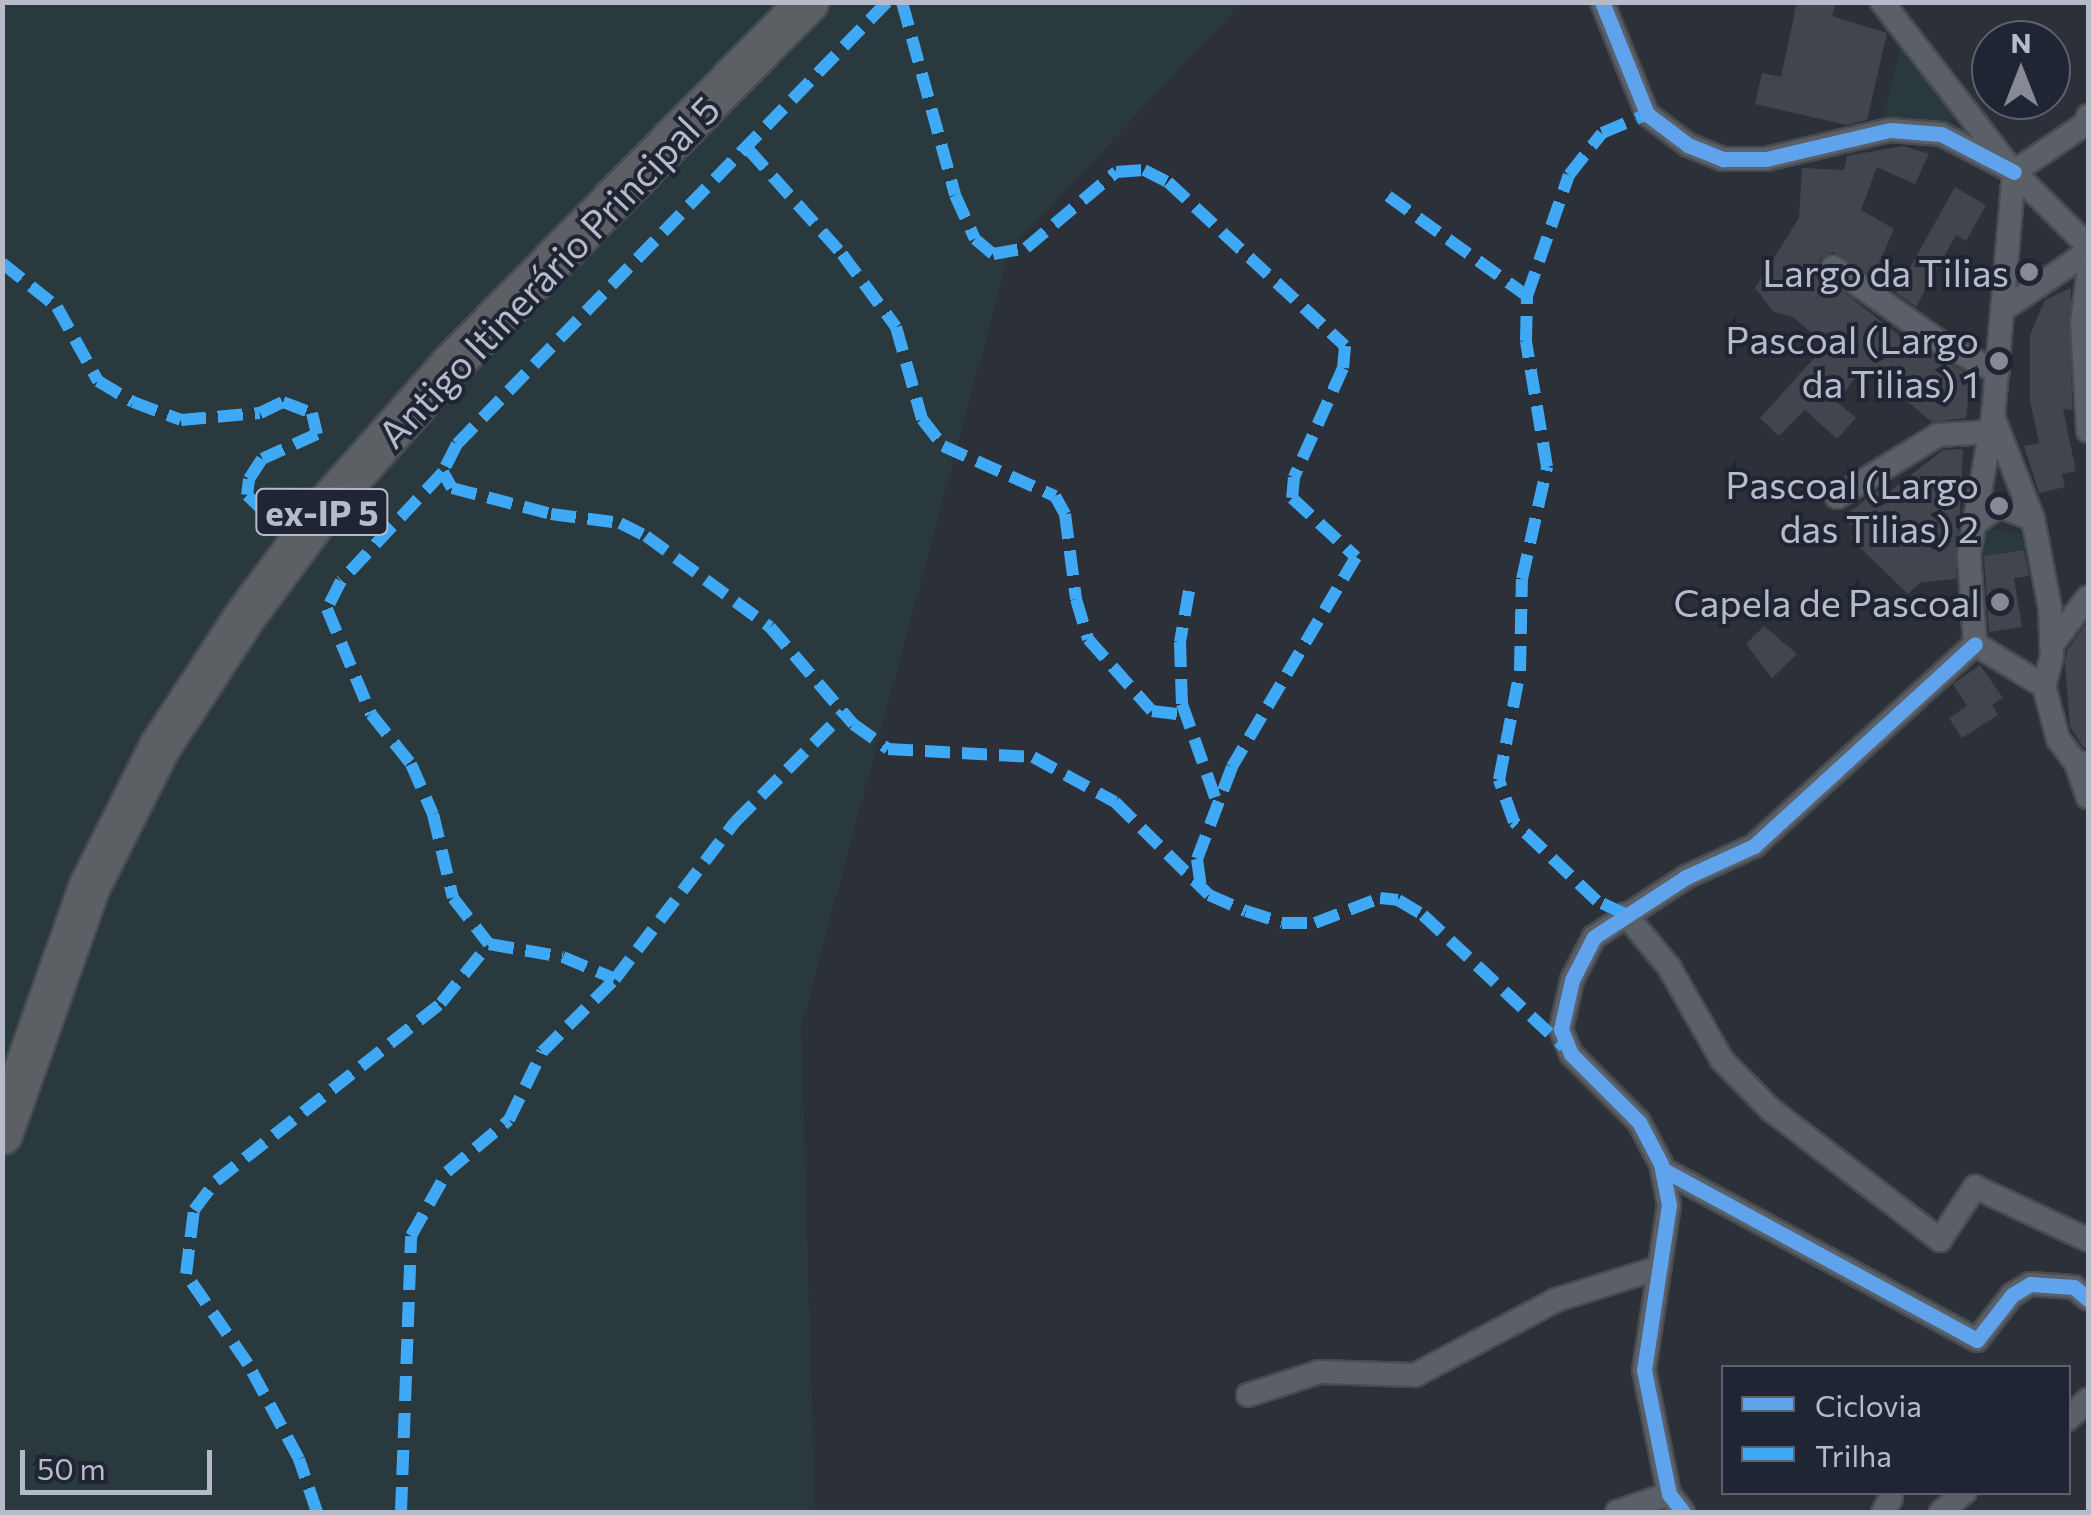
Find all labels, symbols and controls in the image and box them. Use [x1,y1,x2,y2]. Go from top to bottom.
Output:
north arrow [1971,20,2071,120]
text: N [2011,25,2032,59]
street label: Antigo Itinerário Principal 5 [368,86,728,456]
place label: Largo da Tilias [1762,249,2009,295]
marker: Largo da Tilias [2018,261,2040,283]
place label: Pascoal (Largo da Tilias) 1 [1725,316,1979,406]
marker: Pascoal (Largo da Tilias) 1 [1988,350,2010,372]
place label: Pascoal (Largo das Tilias) 2 [1725,461,1979,550]
road number: ex-IP 5 [255,482,390,542]
marker: Pascoal (Largo das Tilias) 2 [1988,495,2010,517]
place label: Capela de Pascoal [1673,579,1980,625]
marker: Capela de Pascoal [1989,591,2011,613]
legend [1721,1365,2071,1495]
text: Ciclovia [1815,1386,1922,1423]
scale bar [25,1430,218,1492]
text: Trilha [1815,1436,1892,1473]
text: 50 m [37,1449,106,1486]

